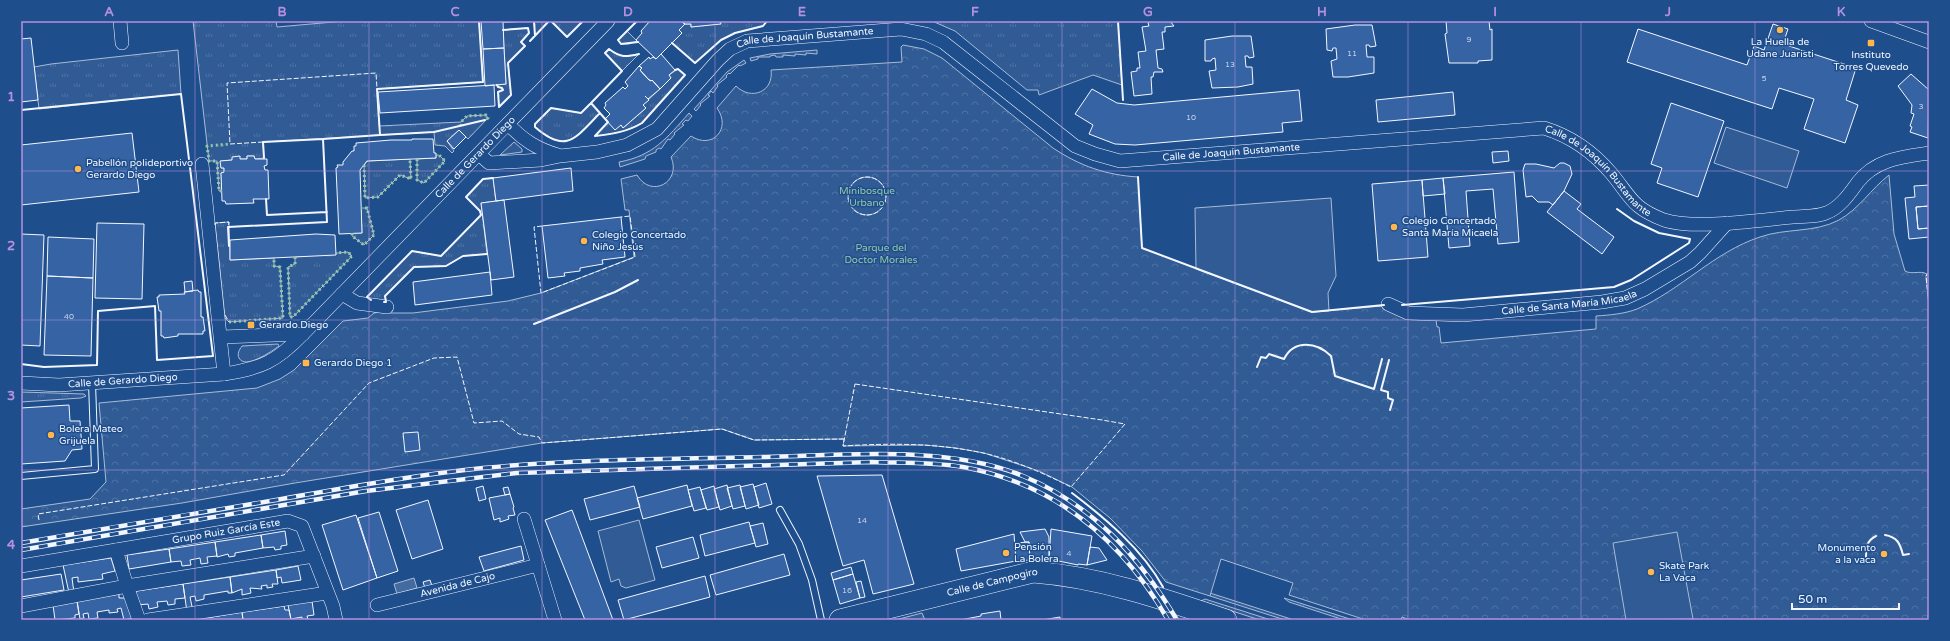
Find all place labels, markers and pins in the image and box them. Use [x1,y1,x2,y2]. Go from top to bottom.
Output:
marker: La Huella de Udane Juaristi [1775,25,1785,35]
place label: La Huella de Udane Juaristi [1746,36,1814,60]
marker: Instituto Torres Quevedo [1866,38,1876,48]
place label: Instituto Torres Quevedo [1833,49,1909,73]
place label: Pabellón polideportivo Gerardo Diego [86,157,193,181]
marker: Pabellón polideportivo Gerardo Diego [73,164,83,174]
place label: Colegio Concertado Santa María Micaela [1402,215,1498,239]
marker: Colegio Concertado Santa María Micaela [1389,222,1399,232]
place label: Colegio Concertado Niño Jesús [592,229,686,253]
marker: Colegio Concertado Niño Jesús [579,236,589,246]
place label: Gerardo Diego [259,319,328,331]
marker: Gerardo Diego [246,320,256,330]
place label: Gerardo Diego 1 [314,357,392,369]
marker: Gerardo Diego 1 [301,358,311,368]
place label: Bolera Mateo Grijuela [59,423,123,447]
marker: Bolera Mateo Grijuela [46,430,56,440]
place label: Pensión La Bolera [1014,541,1059,565]
place label: Monumento a la vaca [1818,542,1876,566]
marker: Pensión La Bolera [1001,548,1011,558]
marker: Monumento a la vaca [1879,549,1889,559]
place label: Skate Park La Vaca [1659,560,1710,584]
marker: Skate Park La Vaca [1646,567,1656,577]

